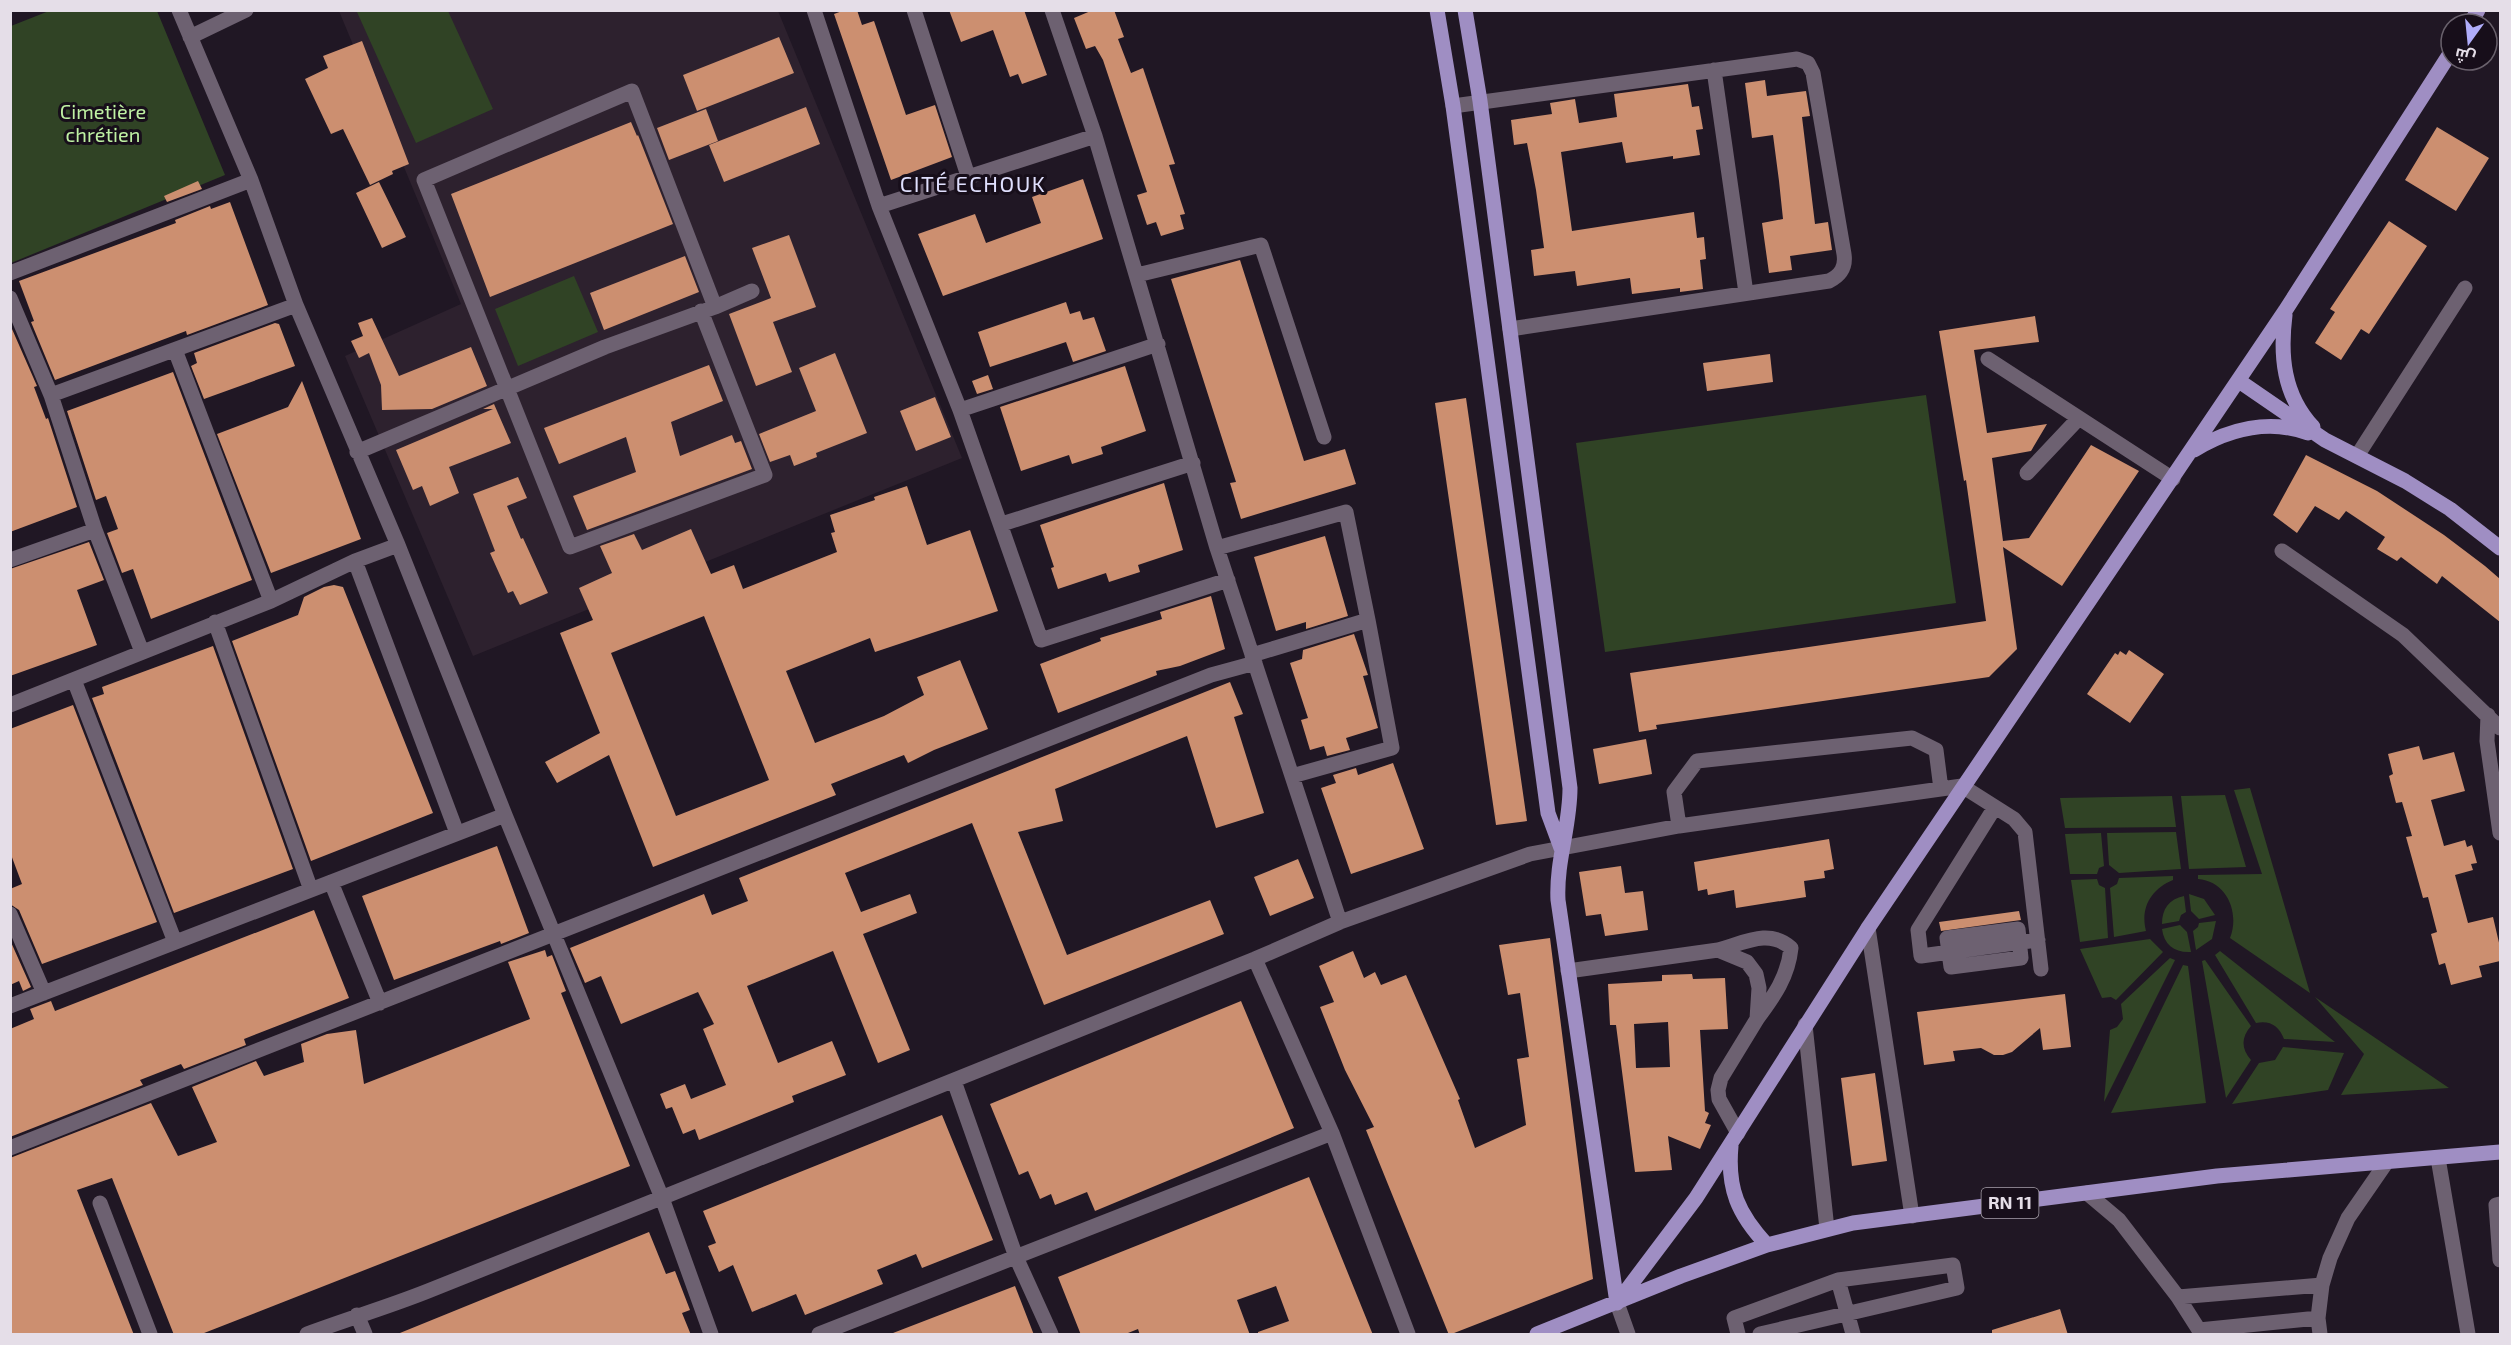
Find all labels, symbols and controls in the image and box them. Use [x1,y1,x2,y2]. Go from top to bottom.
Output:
north arrow [2439,12,2499,72]
text: ش [2453,44,2478,69]
park label: Cimetière chrétien [60,99,146,146]
district label: CITÉ ECHOUK [900,170,1046,196]
road number: RN 11 [1982,1188,2038,1218]

